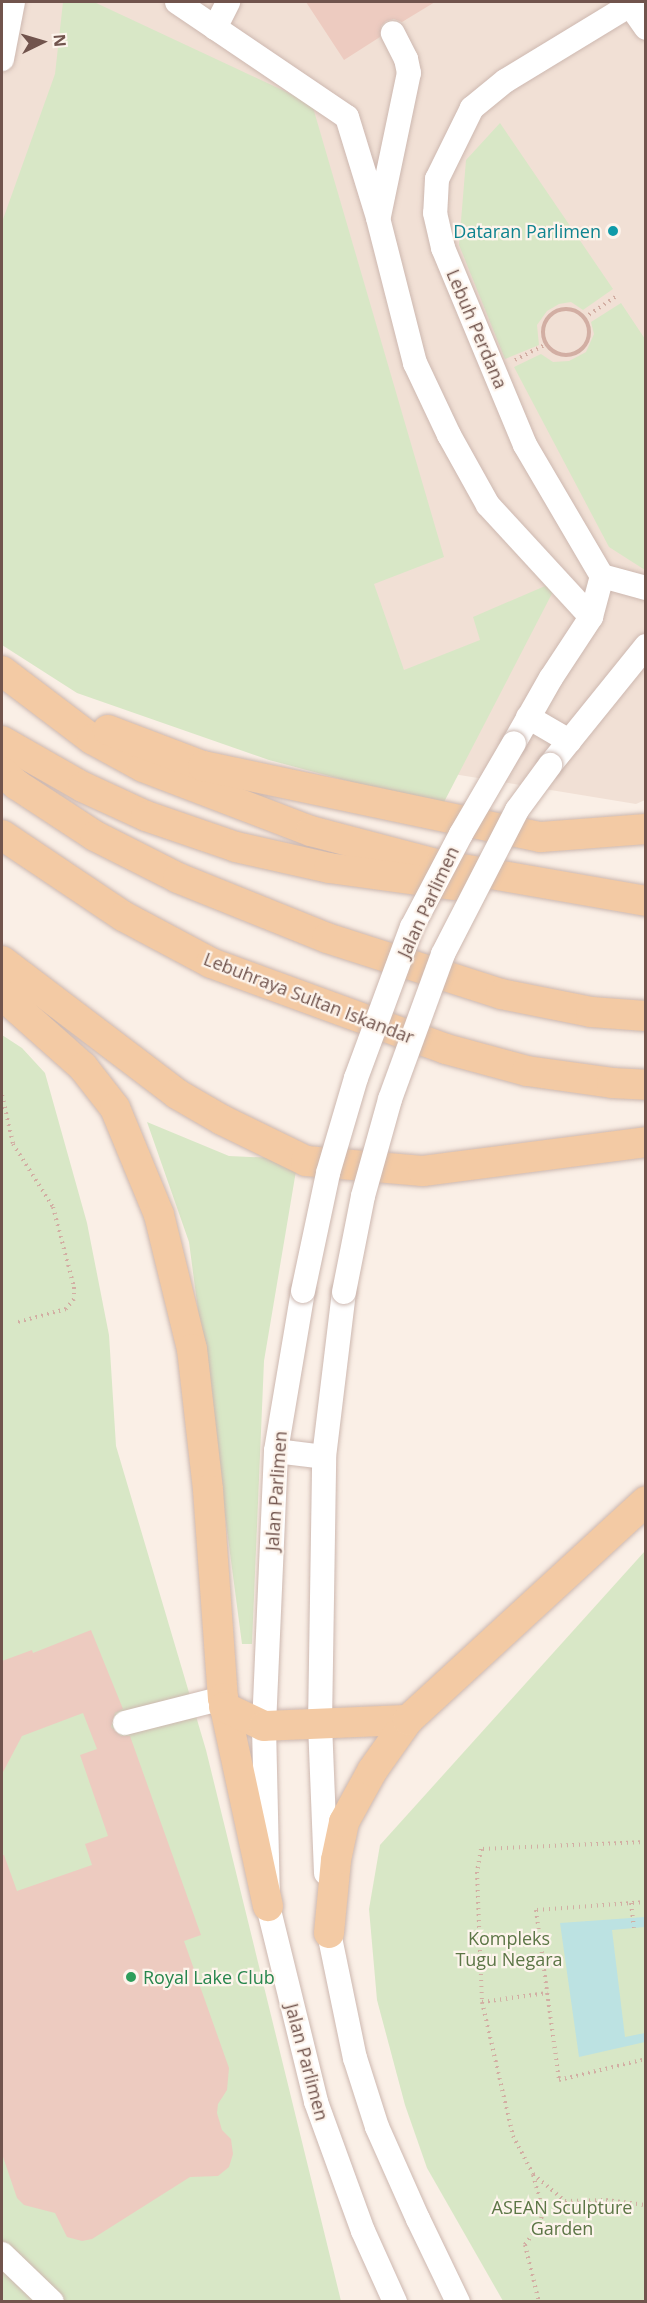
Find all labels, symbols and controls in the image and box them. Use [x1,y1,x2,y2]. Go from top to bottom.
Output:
north arrow [12,12,72,72]
text: N [48,33,71,48]
place label: Dataran Parlimen [453,220,601,242]
marker: Dataran Parlimen [606,224,620,238]
street label: Lebuh Perdana [442,266,512,392]
street label: Jalan Parlimen [393,843,463,961]
street label: Lebuhraya Sultan Iskandar [201,948,417,1048]
street label: Jalan Parlimen [261,1430,291,1552]
park label: Kompleks Tugu Negara [455,1928,563,1970]
place label: Royal Lake Club [143,1966,275,1988]
marker: Royal Lake Club [124,1970,138,1984]
street label: Jalan Parlimen [281,2001,333,2123]
park label: ASEAN Sculpture Garden [492,2197,632,2240]

